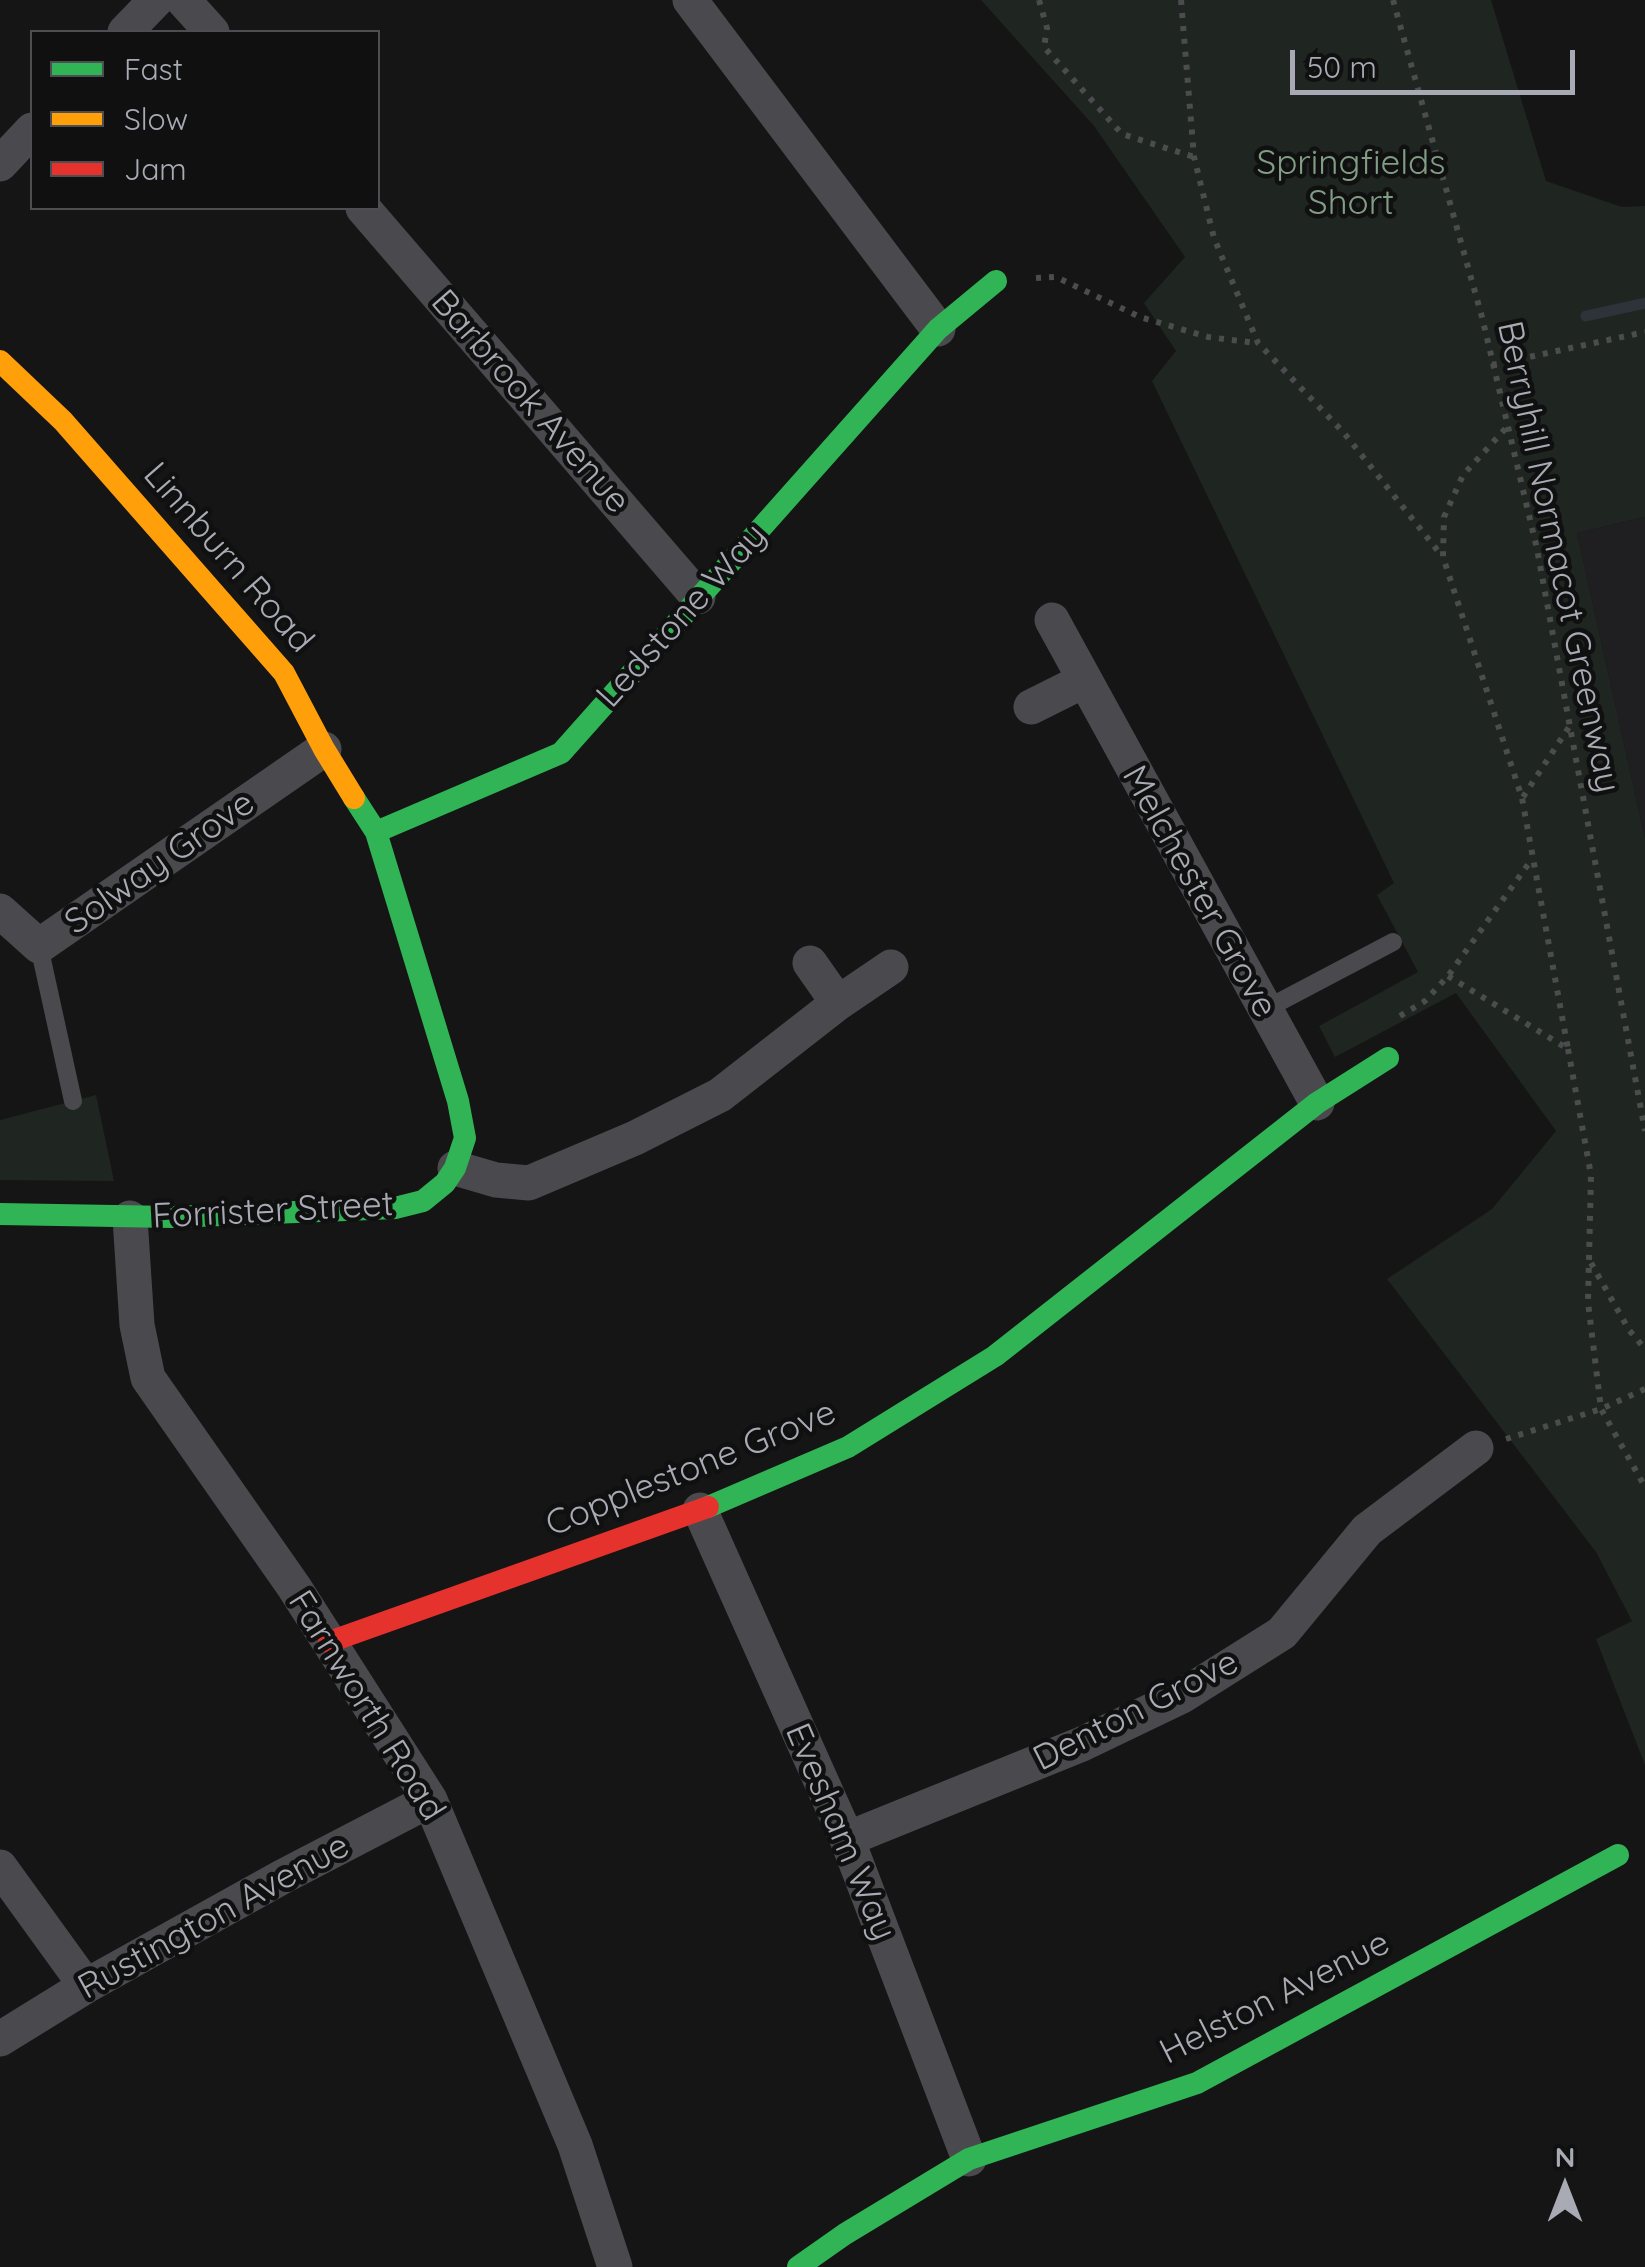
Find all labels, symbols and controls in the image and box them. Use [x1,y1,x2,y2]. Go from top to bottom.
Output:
legend [30,30,380,210]
scale bar [1295,30,1580,92]
text: 50 m [1307,48,1377,86]
text: Fast [124,50,183,88]
text: Slow [124,100,188,138]
park label: Springfields Short [1256,142,1446,224]
text: Jam [124,150,187,188]
street label: Barbrook Avenue [422,282,638,522]
street label: Berryhill Normacot Greenway [1487,318,1629,796]
street label: Linnburn Road [134,454,322,662]
street label: Ledstone Way [588,515,776,717]
street label: Melchester Grove [1112,759,1286,1025]
street label: Solway Grove [57,782,263,944]
street label: Forrister Street [151,1184,395,1238]
street label: Copplestone Grove [540,1392,842,1546]
street label: Farnworth Road [278,1583,454,1829]
street label: Denton Grove [1027,1641,1245,1781]
street label: Evesham Way [776,1717,904,1947]
street label: Rustington Avenue [71,1825,357,2009]
street label: Helston Avenue [1153,1922,1397,2074]
north arrow [1515,2137,1615,2237]
text: N [1555,2139,1575,2174]

